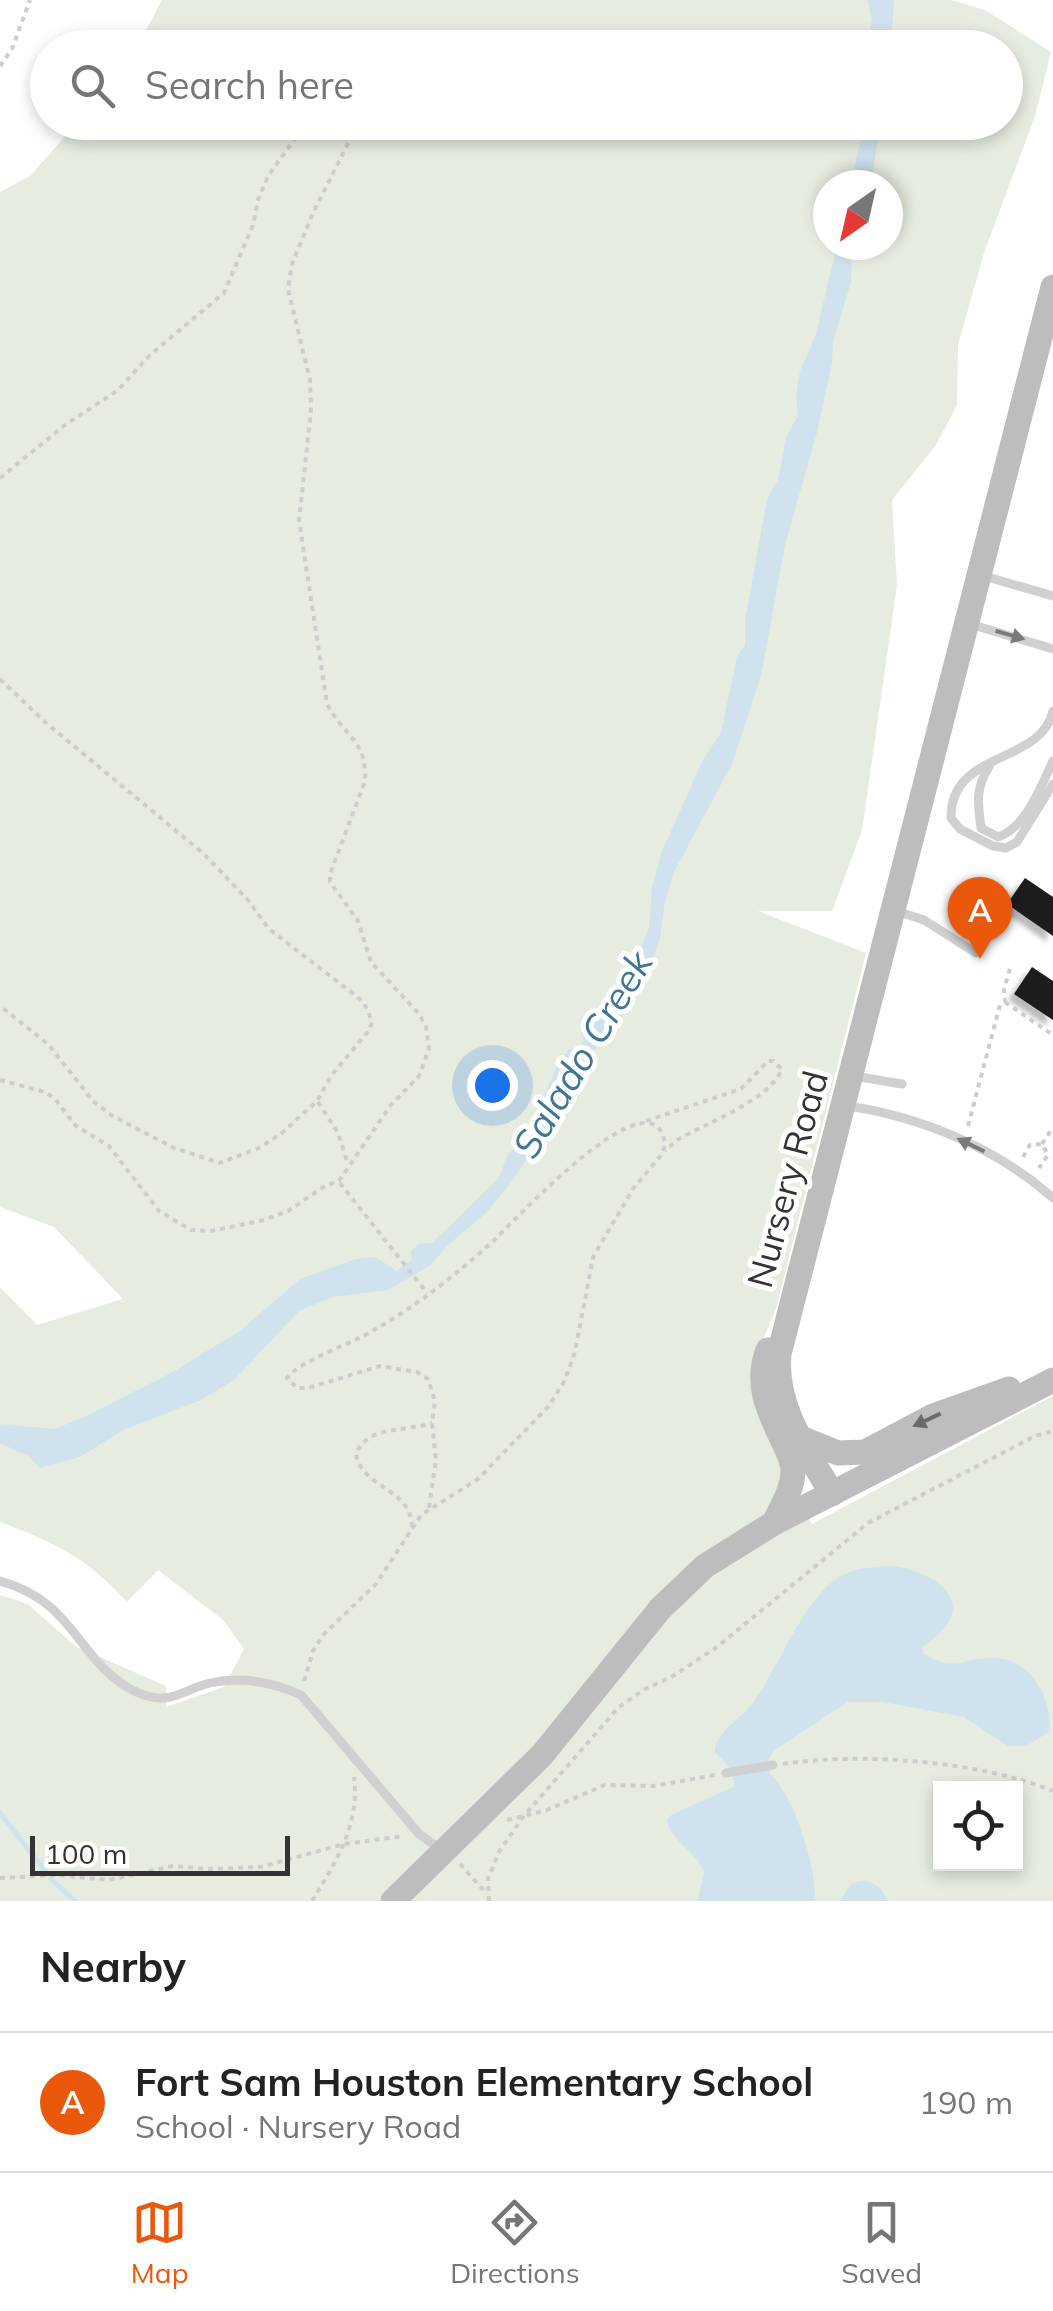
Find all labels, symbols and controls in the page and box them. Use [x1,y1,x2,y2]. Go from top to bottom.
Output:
search box [30,30,1023,140]
icon: search [65,58,120,113]
text: Search here [145,61,354,109]
north arrow [813,170,903,260]
one-way arrow [995,628,1026,644]
pin: A [948,876,1012,959]
water label: Salado Creek [501,940,663,1166]
your location [467,1060,518,1111]
street label: Nursery Road [737,1066,837,1292]
one-way arrow [957,1137,986,1154]
one-way arrow [912,1411,941,1428]
map controls [933,1781,1023,1871]
button: locate [933,1781,1023,1871]
scale bar [30,1831,290,1876]
text: 100 m [45,1836,127,1871]
text: Nearby [40,1940,186,1993]
text: Fort Sam Houston Elementary School [135,2058,813,2106]
text: A [60,2082,85,2122]
text: 190 m [919,2082,1013,2122]
text: School · Nursery Road [135,2106,461,2146]
tab: Map [131,2195,188,2290]
tab: Directions [450,2195,580,2290]
tab: Saved [841,2195,922,2290]

